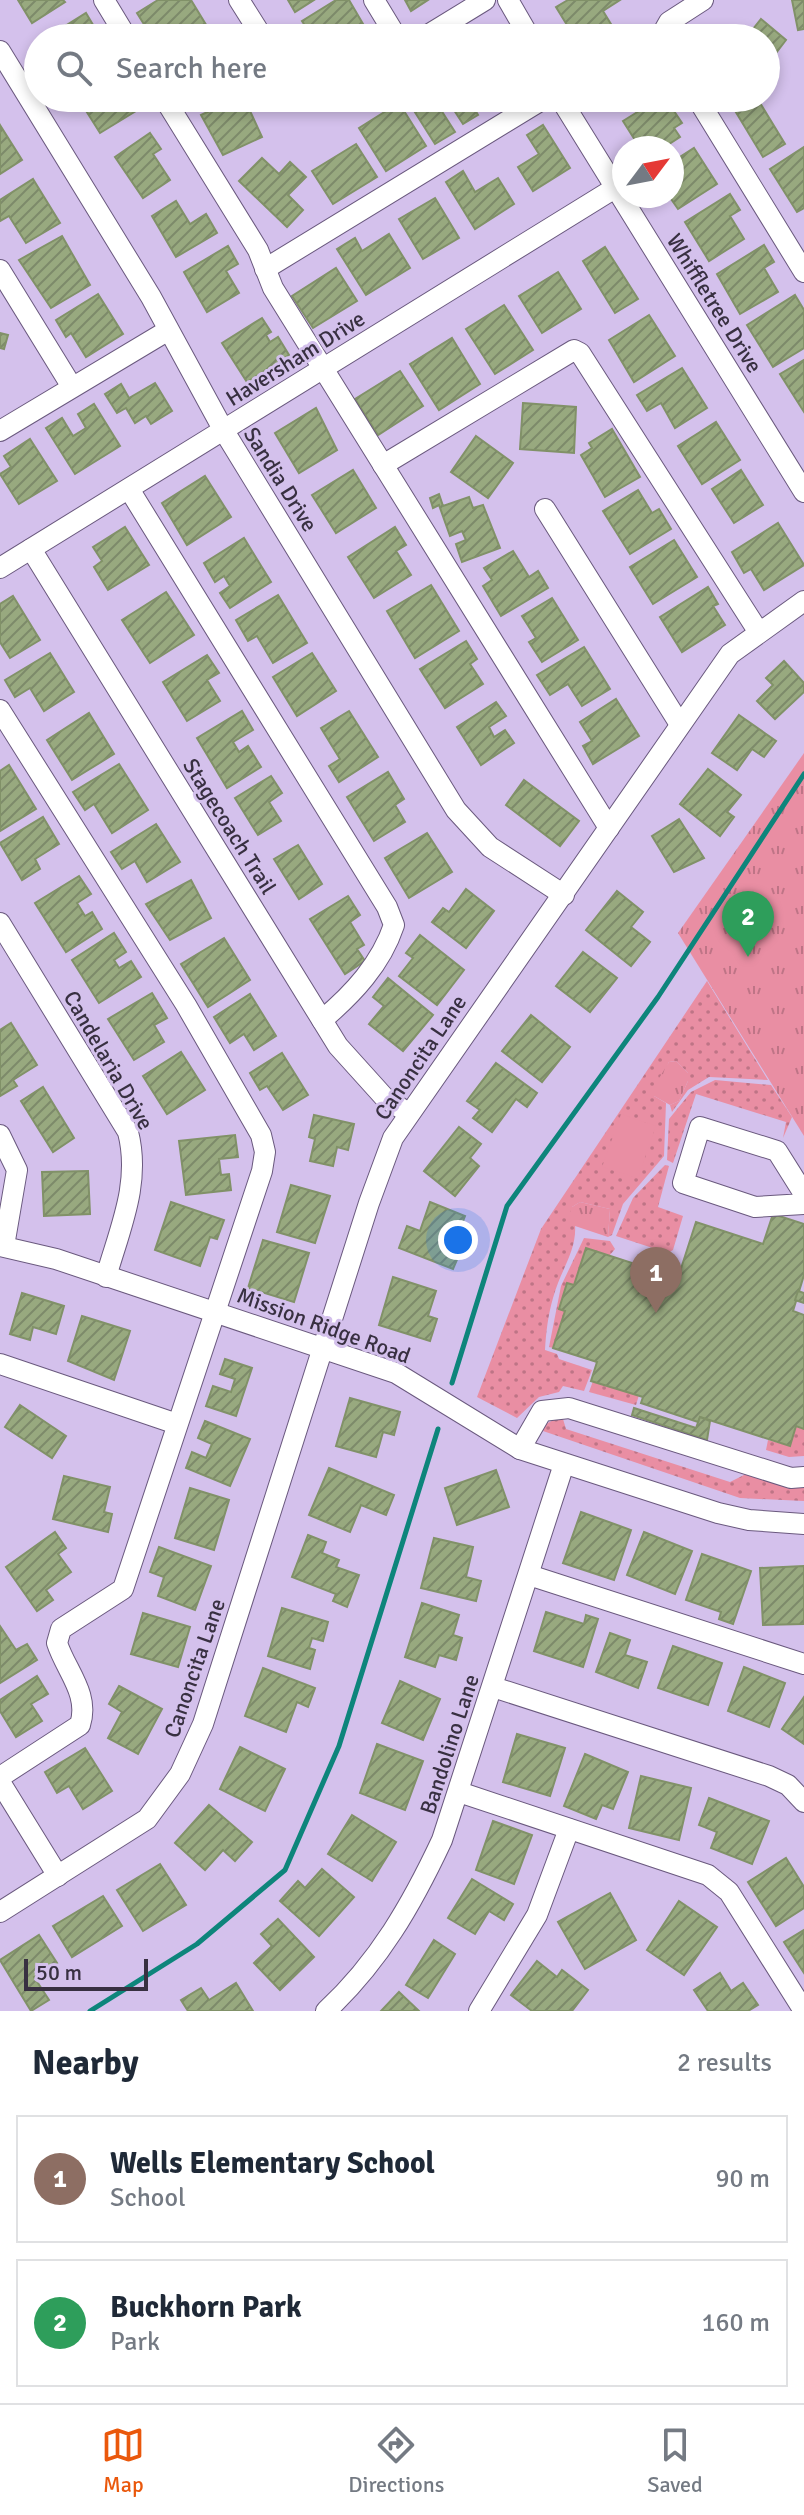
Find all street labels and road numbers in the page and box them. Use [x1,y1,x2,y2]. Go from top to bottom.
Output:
street label: Whiffletree Drive [661,229,768,378]
street label: Haversham Drive [221,305,370,412]
street label: Sandia Drive [238,422,323,537]
street label: Stagecoach Trail [177,753,282,899]
street label: Candelaria Drive [58,986,159,1135]
street label: Canoncita Lane [369,989,472,1125]
street label: Mission Ridge Road [233,1282,414,1369]
street label: Canoncita Lane [158,1595,231,1741]
street label: Bandolino Lane [414,1671,485,1818]

